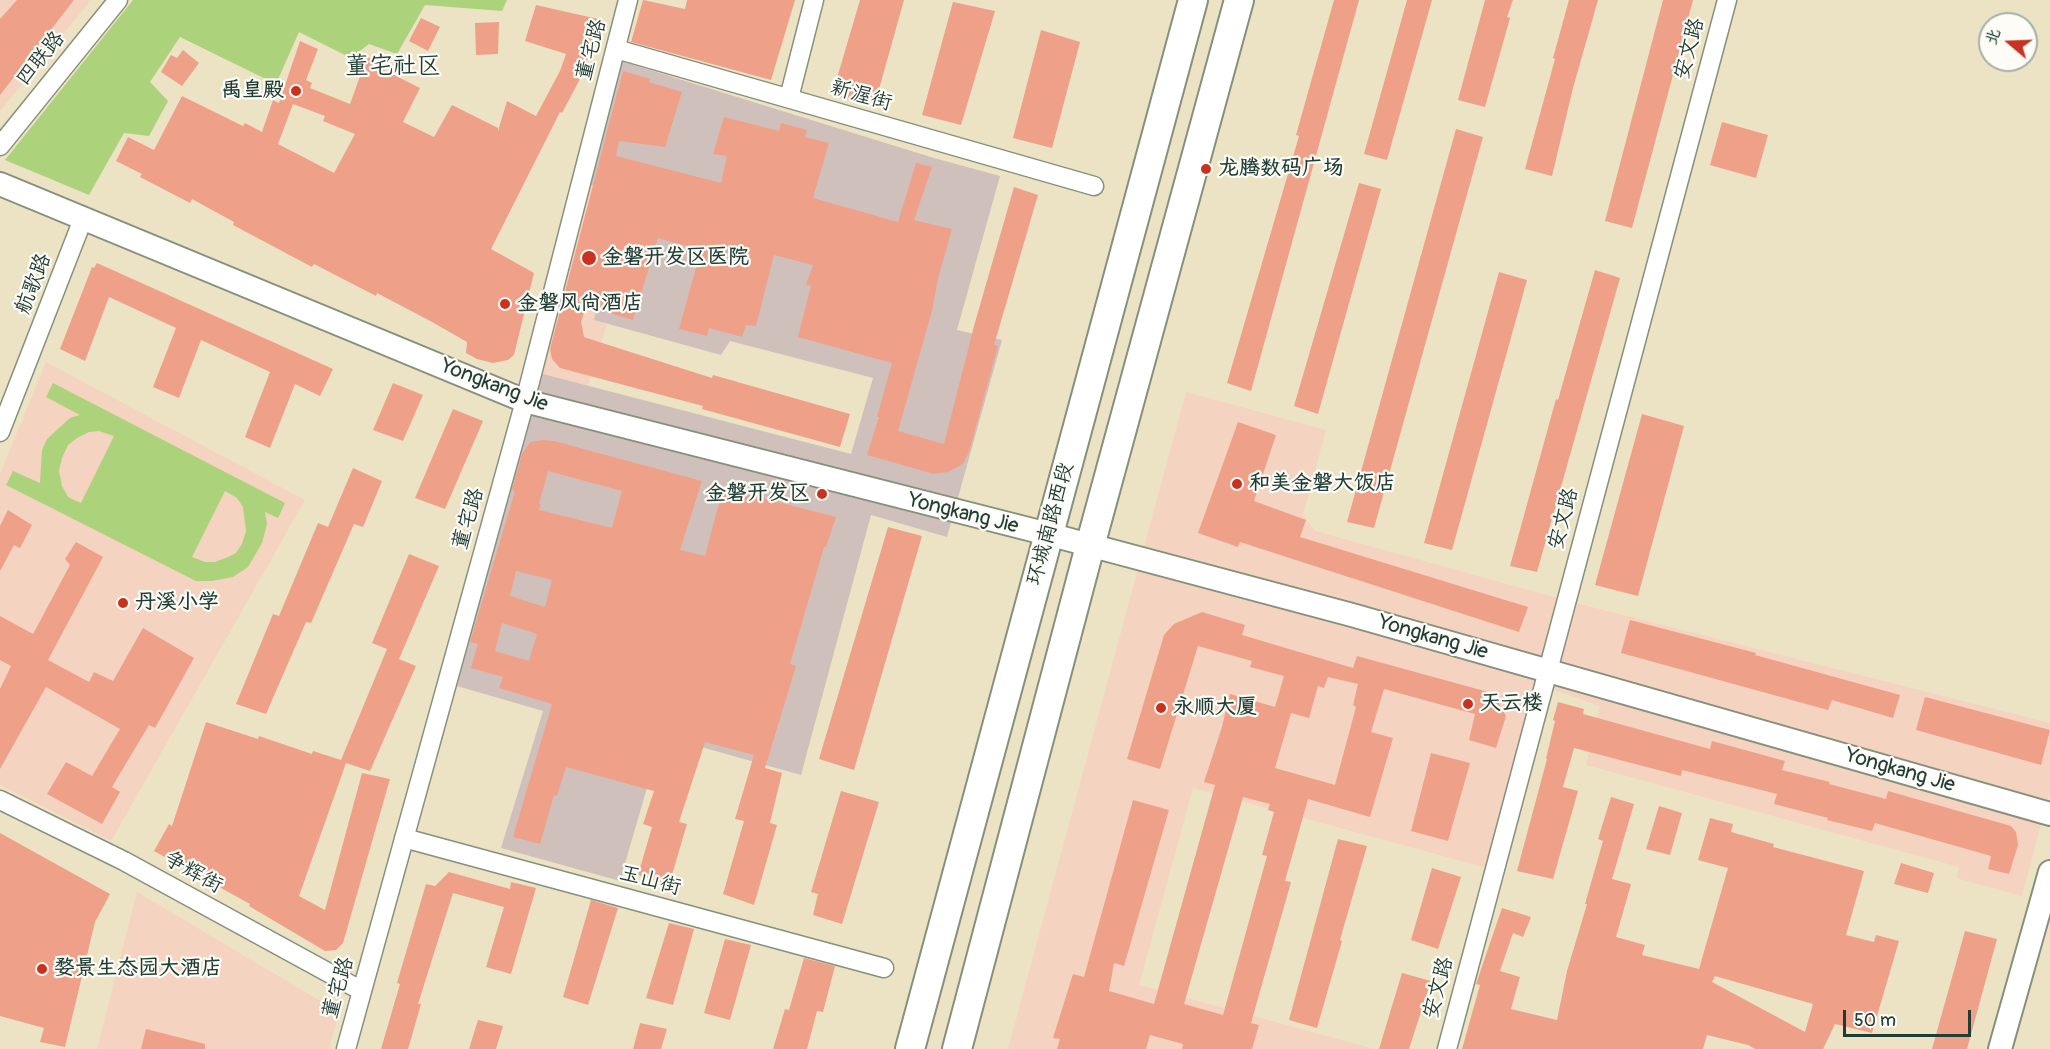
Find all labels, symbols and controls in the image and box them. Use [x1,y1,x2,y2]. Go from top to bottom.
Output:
north arrow [1978,12,2038,72]
street label: 安文路 [1670,15,1710,83]
street label: 董宅路 [572,16,612,84]
text: 北 [1981,26,2005,48]
street label: 四联路 [11,27,71,91]
district label: 董宅社区 [345,53,441,81]
street label: 新渥街 [827,75,895,117]
place label: 禹皇殿 [221,78,284,104]
marker: 禹皇殿 [289,84,303,98]
place label: 龙腾数码广场 [1218,156,1344,182]
marker: 龙腾数码广场 [1199,162,1213,176]
place label: 金磐开发区医院 [602,245,749,271]
marker: 金磐开发区医院 [580,249,598,267]
street label: 航歌路 [11,250,57,318]
place label: 金磐风尚酒店 [517,291,643,317]
marker: 金磐风尚酒店 [498,297,512,311]
street label: Yongkang Jie [437,354,551,418]
street label: 环城南路西段 [1023,460,1079,588]
place label: 和美金磐大饭店 [1249,471,1396,497]
marker: 和美金磐大饭店 [1230,477,1244,491]
place label: 金磐开发区 [705,481,810,507]
street label: 董宅路 [448,485,490,553]
street label: 安文路 [1544,485,1584,553]
marker: 金磐开发区 [815,487,829,501]
street label: Yongkang Jie [905,488,1021,540]
place label: 丹溪小学 [135,590,219,616]
marker: 丹溪小学 [116,596,130,610]
street label: Yongkang Jie [1375,610,1491,666]
place label: 天云楼 [1480,691,1543,717]
place label: 永顺大厦 [1173,695,1257,721]
marker: 天云楼 [1461,697,1475,711]
marker: 永顺大厦 [1154,701,1168,715]
street label: Yongkang Jie [1842,743,1958,799]
street label: 争辉街 [159,847,227,899]
street label: 玉山街 [616,861,684,901]
street label: 董宅路 [318,954,360,1022]
street label: 安文路 [1419,954,1459,1022]
place label: 婺景生态园大酒店 [54,956,222,982]
marker: 婺景生态园大酒店 [35,962,49,976]
scale bar [1846,998,1974,1036]
text: 50 m [1854,1009,1896,1032]

